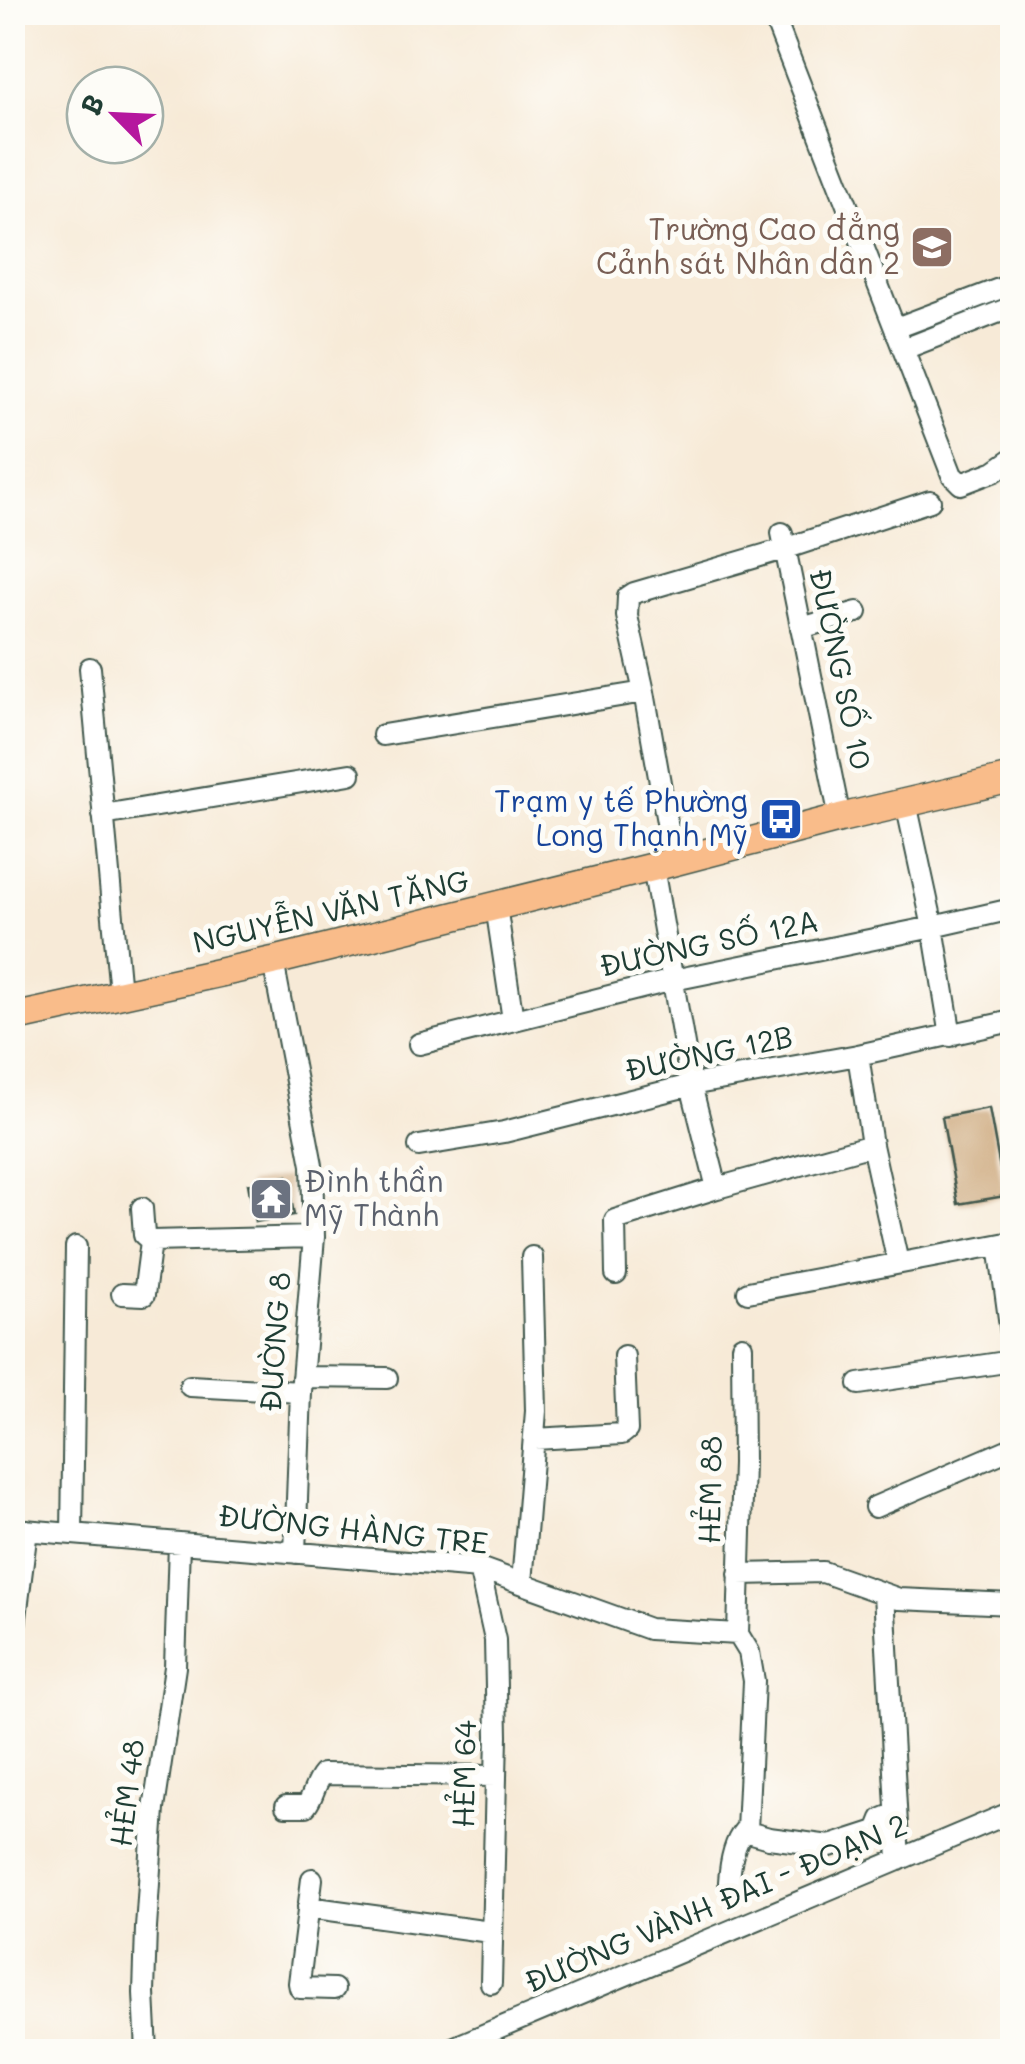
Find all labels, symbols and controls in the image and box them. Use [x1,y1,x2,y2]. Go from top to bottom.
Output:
north arrow [65,65,165,165]
text: B [71,88,112,120]
place label: Trường Cao đẳng Cảnh sát Nhân dân 2 [596,208,900,282]
school or university icon: Trường Cao đẳng Cảnh sát Nhân dân 2 [909,224,955,270]
street label: ĐƯỜNG SỐ 10 [801,565,883,773]
place label: Trạm y tế Phường Long Thạnh Mỹ [494,780,748,854]
bus stop icon: Trạm y tế Phường Long Thạnh Mỹ [758,796,804,842]
street label: NGUYỄN VĂN TĂNG [188,858,472,961]
street label: ĐƯỜNG SỐ 12A [595,899,822,985]
street label: ĐƯỜNG 12B [621,1015,796,1089]
place label: Đình thần Mỹ Thành [304,1160,444,1234]
temple icon: Đình thần Mỹ Thành [248,1176,294,1222]
street label: ĐƯỜNG 8 [249,1271,299,1413]
street label: HẺM 88 [688,1435,730,1545]
street label: ĐƯỜNG HÀNG TRE [216,1494,490,1562]
street label: HẺM 64 [442,1719,484,1828]
street label: HẺM 48 [100,1737,152,1849]
street label: ĐƯỜNG VÀNH ĐAI - ĐOẠN 2 [518,1803,912,2001]

